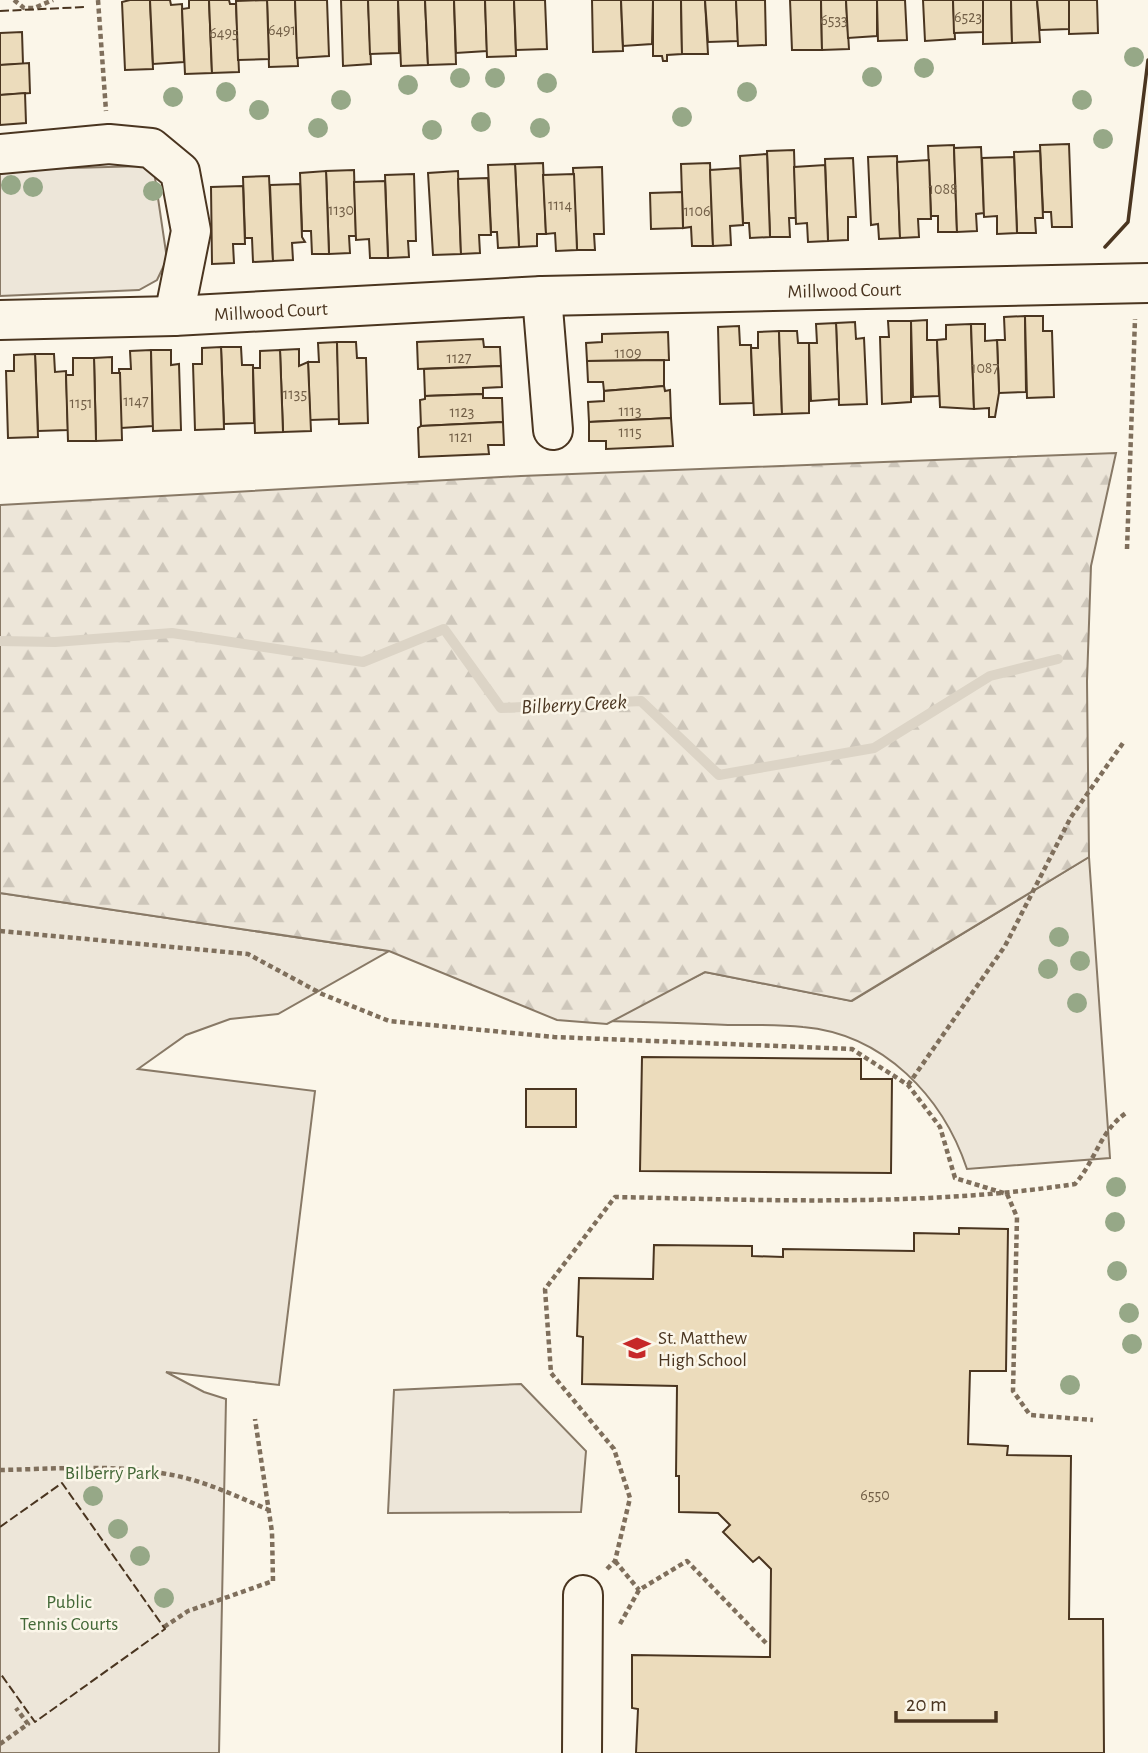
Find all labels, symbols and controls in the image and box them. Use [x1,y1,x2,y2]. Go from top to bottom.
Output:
house number: 6523 [954,9,982,25]
house number: 6533 [820,12,848,28]
house number: 6491 [268,22,296,38]
house number: 6495 [209,25,239,41]
house number: 1088 [928,181,958,197]
house number: 1114 [548,197,572,213]
house number: 1130 [328,202,354,218]
house number: 1106 [684,203,710,219]
street label: Millwood Court [787,280,901,302]
street label: Millwood Court [214,300,328,325]
house number: 1109 [615,345,641,361]
house number: 1127 [447,350,472,366]
house number: 1087 [971,360,999,376]
house number: 1135 [283,386,307,402]
house number: 1147 [123,393,149,409]
house number: 1151 [69,395,93,411]
house number: 1113 [618,403,642,419]
house number: 1123 [450,404,474,420]
house number: 1115 [618,424,642,440]
house number: 1121 [449,429,473,445]
water label: Bilberry Creek [521,691,628,718]
place label: St. Matthew High School [658,1329,747,1370]
school or university icon: St. Matthew High School [622,1333,652,1363]
park label: Bilberry Park [65,1464,160,1483]
house number: 6550 [860,1487,890,1503]
park label: Public Tennis Courts [20,1593,118,1634]
scale bar [896,1680,996,1724]
text: 20 m [906,1694,947,1715]

